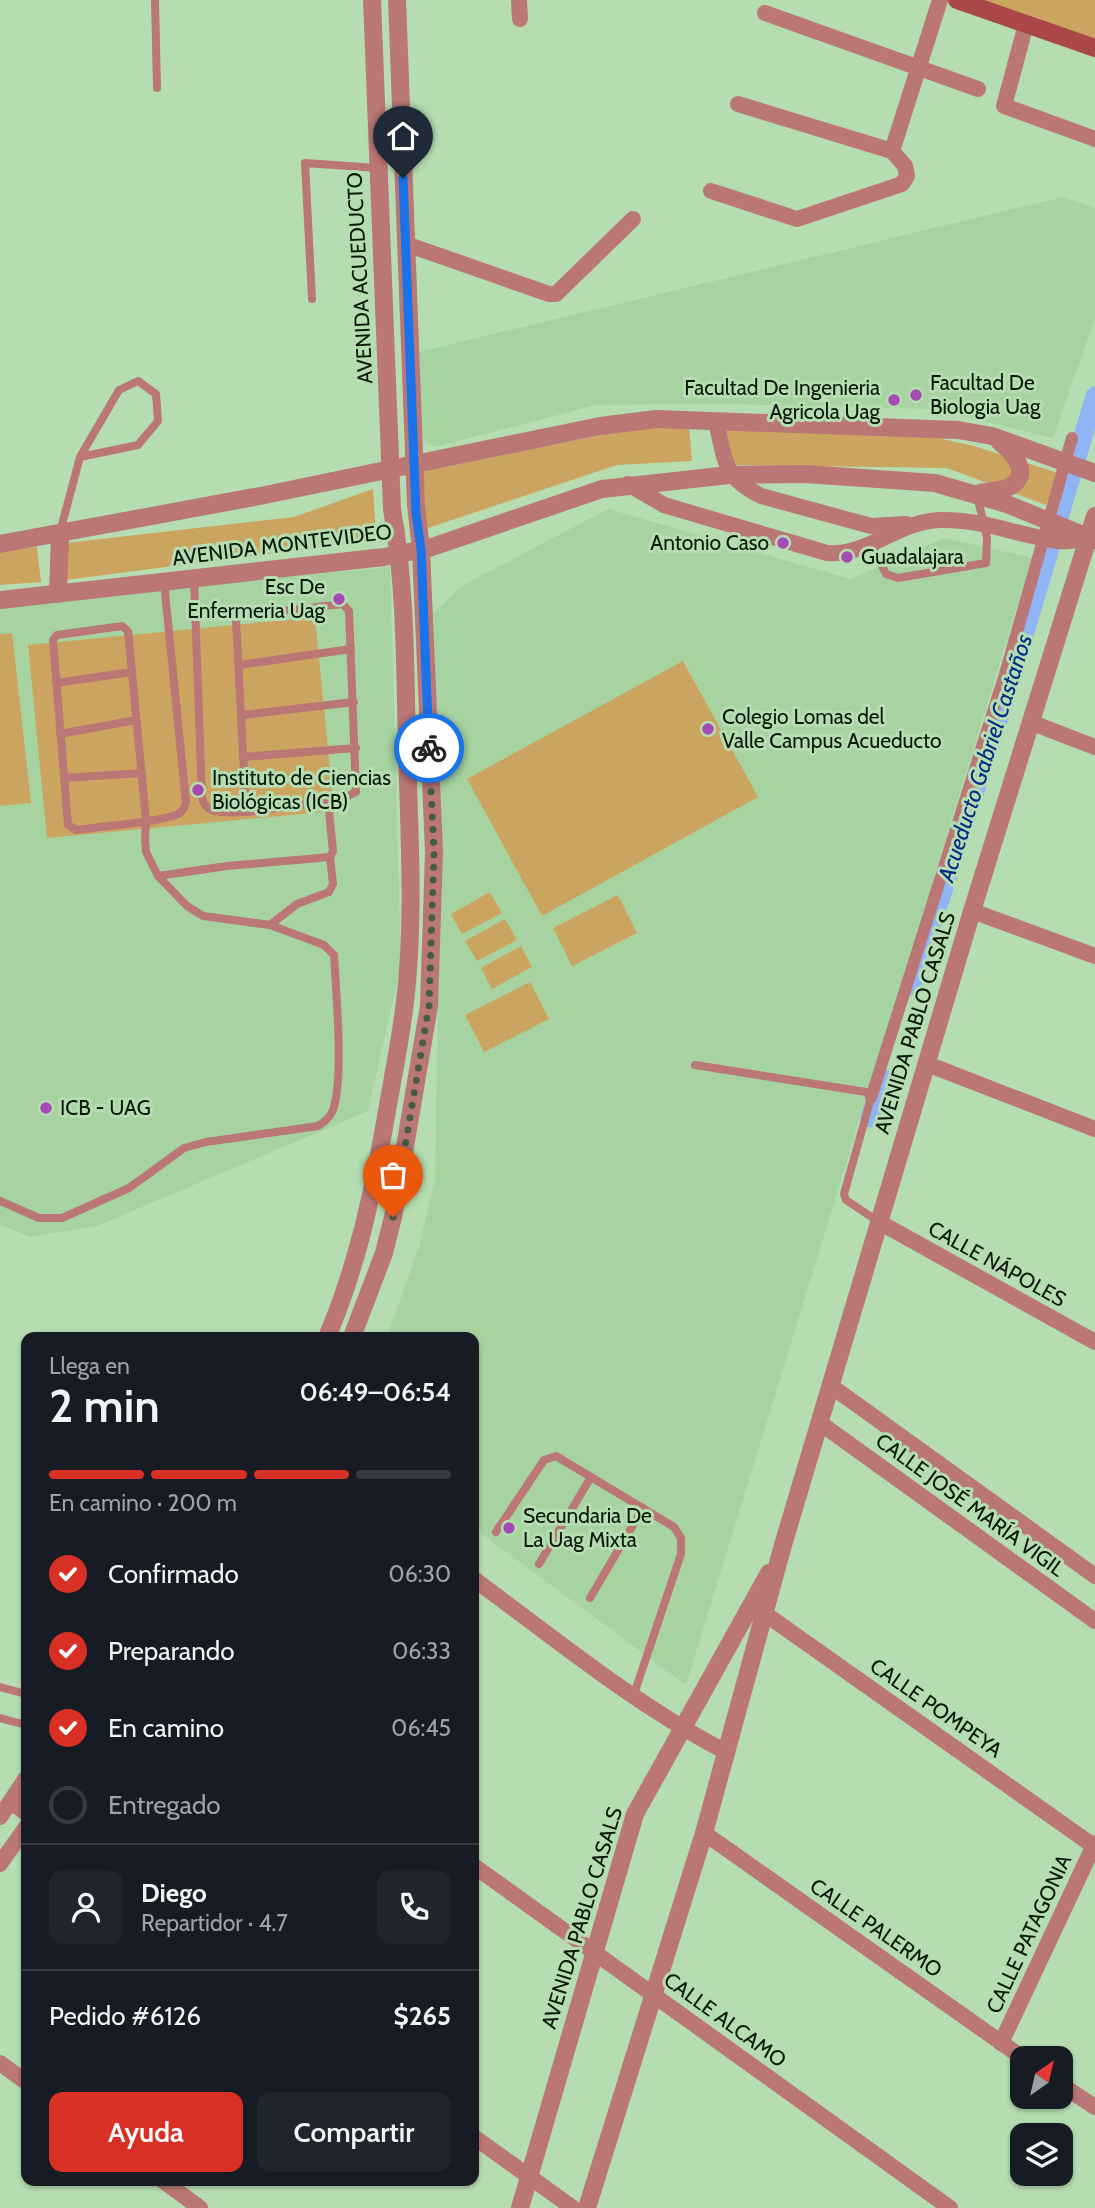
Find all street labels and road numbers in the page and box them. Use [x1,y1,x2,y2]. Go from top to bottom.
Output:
street label: AVENIDA ACUEDUCTO [341,172,378,384]
street label: AVENIDA MONTEVIDEO [171,519,393,570]
street label: AVENIDA PABLO CASALS [869,909,960,1137]
street label: CALLE NÁPOLES [924,1215,1070,1312]
street label: CALLE JOSÉ MARÍA VIGIL [871,1428,1070,1582]
street label: CALLE POMPEYA [865,1653,1007,1762]
street label: AVENIDA PABLO CASALS [536,1804,627,2032]
street label: CALLE PATAGONIA [981,1850,1076,2017]
street label: CALLE PALERMO [805,1873,947,1982]
street label: CALLE ALCAMO [659,1967,791,2072]

